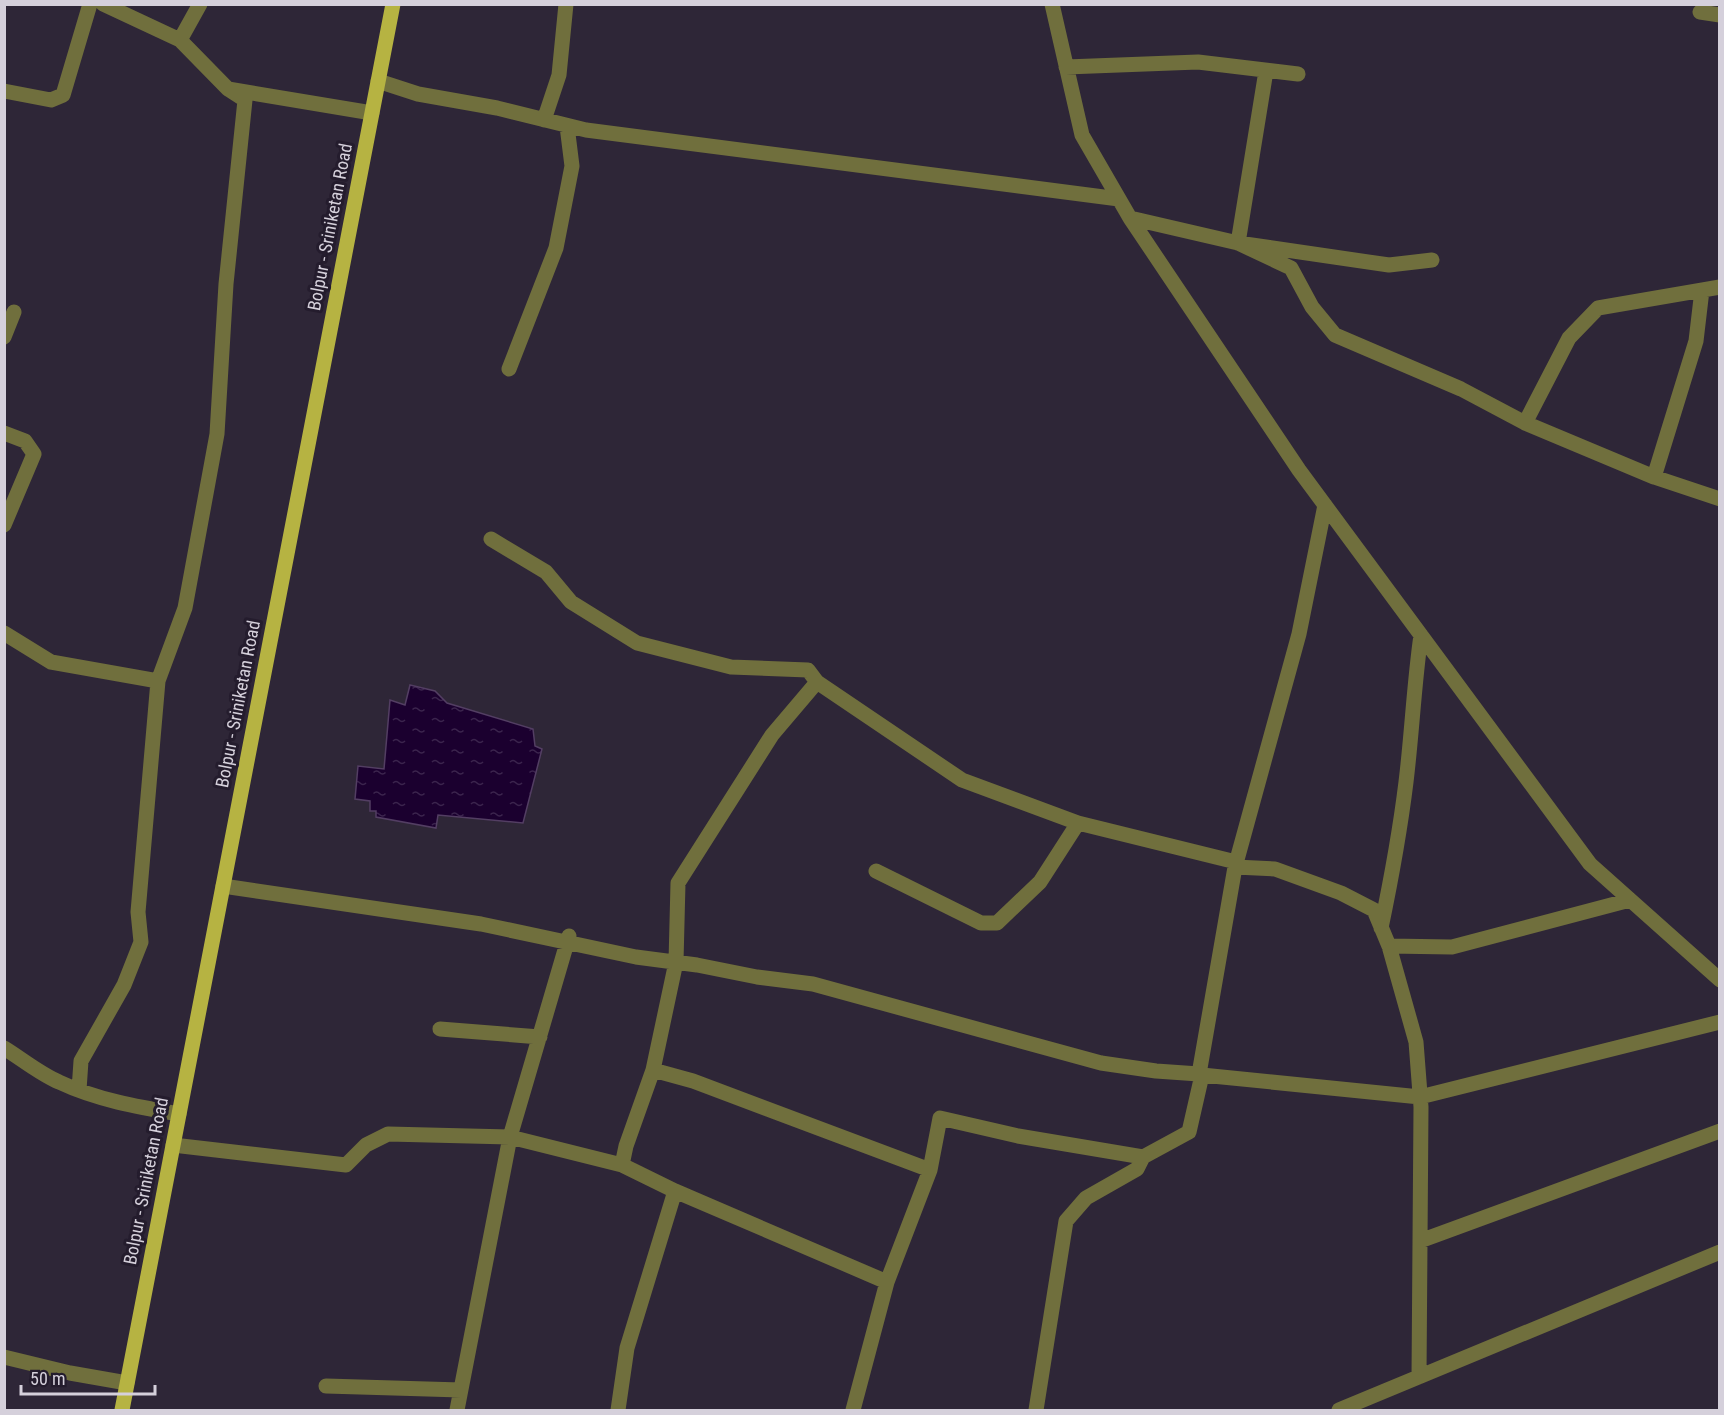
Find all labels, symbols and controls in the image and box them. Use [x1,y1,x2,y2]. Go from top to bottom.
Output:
street label: Bolpur - Sriniketan Road [303,142,356,312]
street label: Bolpur - Sriniketan Road [211,619,264,789]
street label: Bolpur - Sriniketan Road [119,1096,172,1266]
scale bar [21,1358,154,1396]
text: 50 m [30,1368,65,1389]

